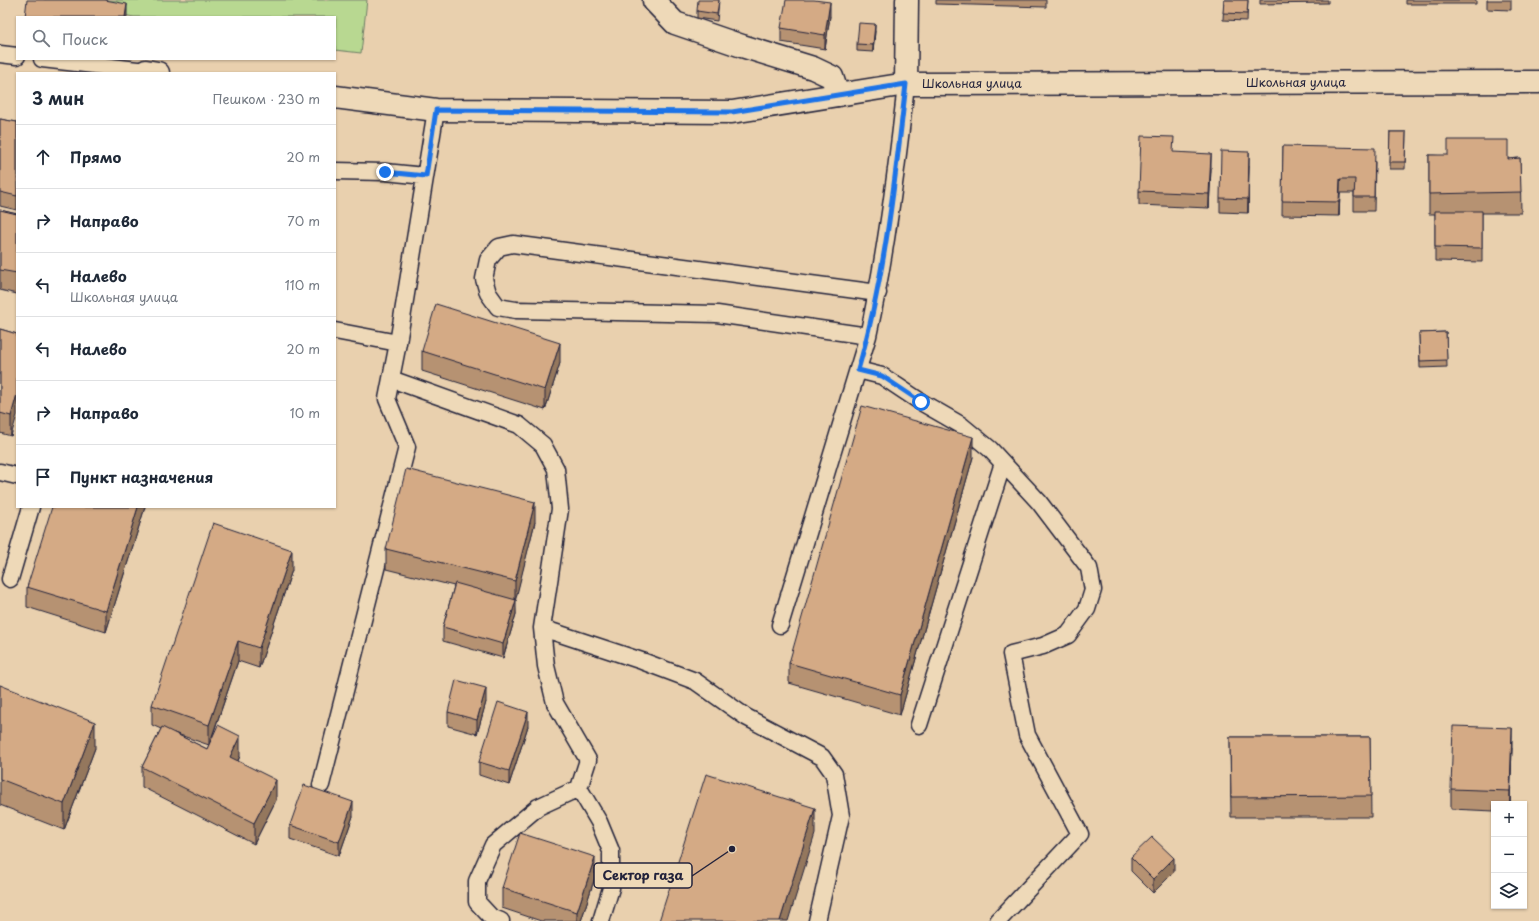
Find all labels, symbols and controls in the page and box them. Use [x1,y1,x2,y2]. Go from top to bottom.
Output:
search box [16,16,336,60]
icon: search [30,27,52,49]
text: Поиск [62,27,108,50]
street label: Школьная улица [1246,73,1346,91]
street label: Школьная улица [922,74,1022,92]
text: 3 мин [32,85,84,111]
text: Пешком · 230 m [212,89,320,108]
text: Прямо [70,145,121,168]
icon: ahead [32,146,54,168]
text: 20 m [286,147,320,166]
route end [376,163,394,181]
text: Направо [70,209,139,232]
icon: right [32,210,54,232]
text: 70 m [287,211,320,230]
text: Налево [70,264,127,287]
icon: left [32,274,54,296]
text: 110 m [285,275,320,294]
text: Школьная улица [70,287,178,306]
text: Налево [70,337,127,360]
icon: left [32,338,54,360]
text: 20 m [286,339,320,358]
route start [912,393,930,411]
text: Направо [70,401,139,424]
icon: right [32,402,54,424]
text: 10 m [290,403,320,422]
text: Пункт назначения [70,465,213,488]
icon: arrive [32,466,54,488]
map controls [1491,801,1527,909]
button: + [1491,801,1527,837]
button: − [1491,837,1527,873]
callout: Сектор газа [594,863,692,888]
text: Сектор газа [602,865,684,884]
button: layers [1491,873,1527,909]

